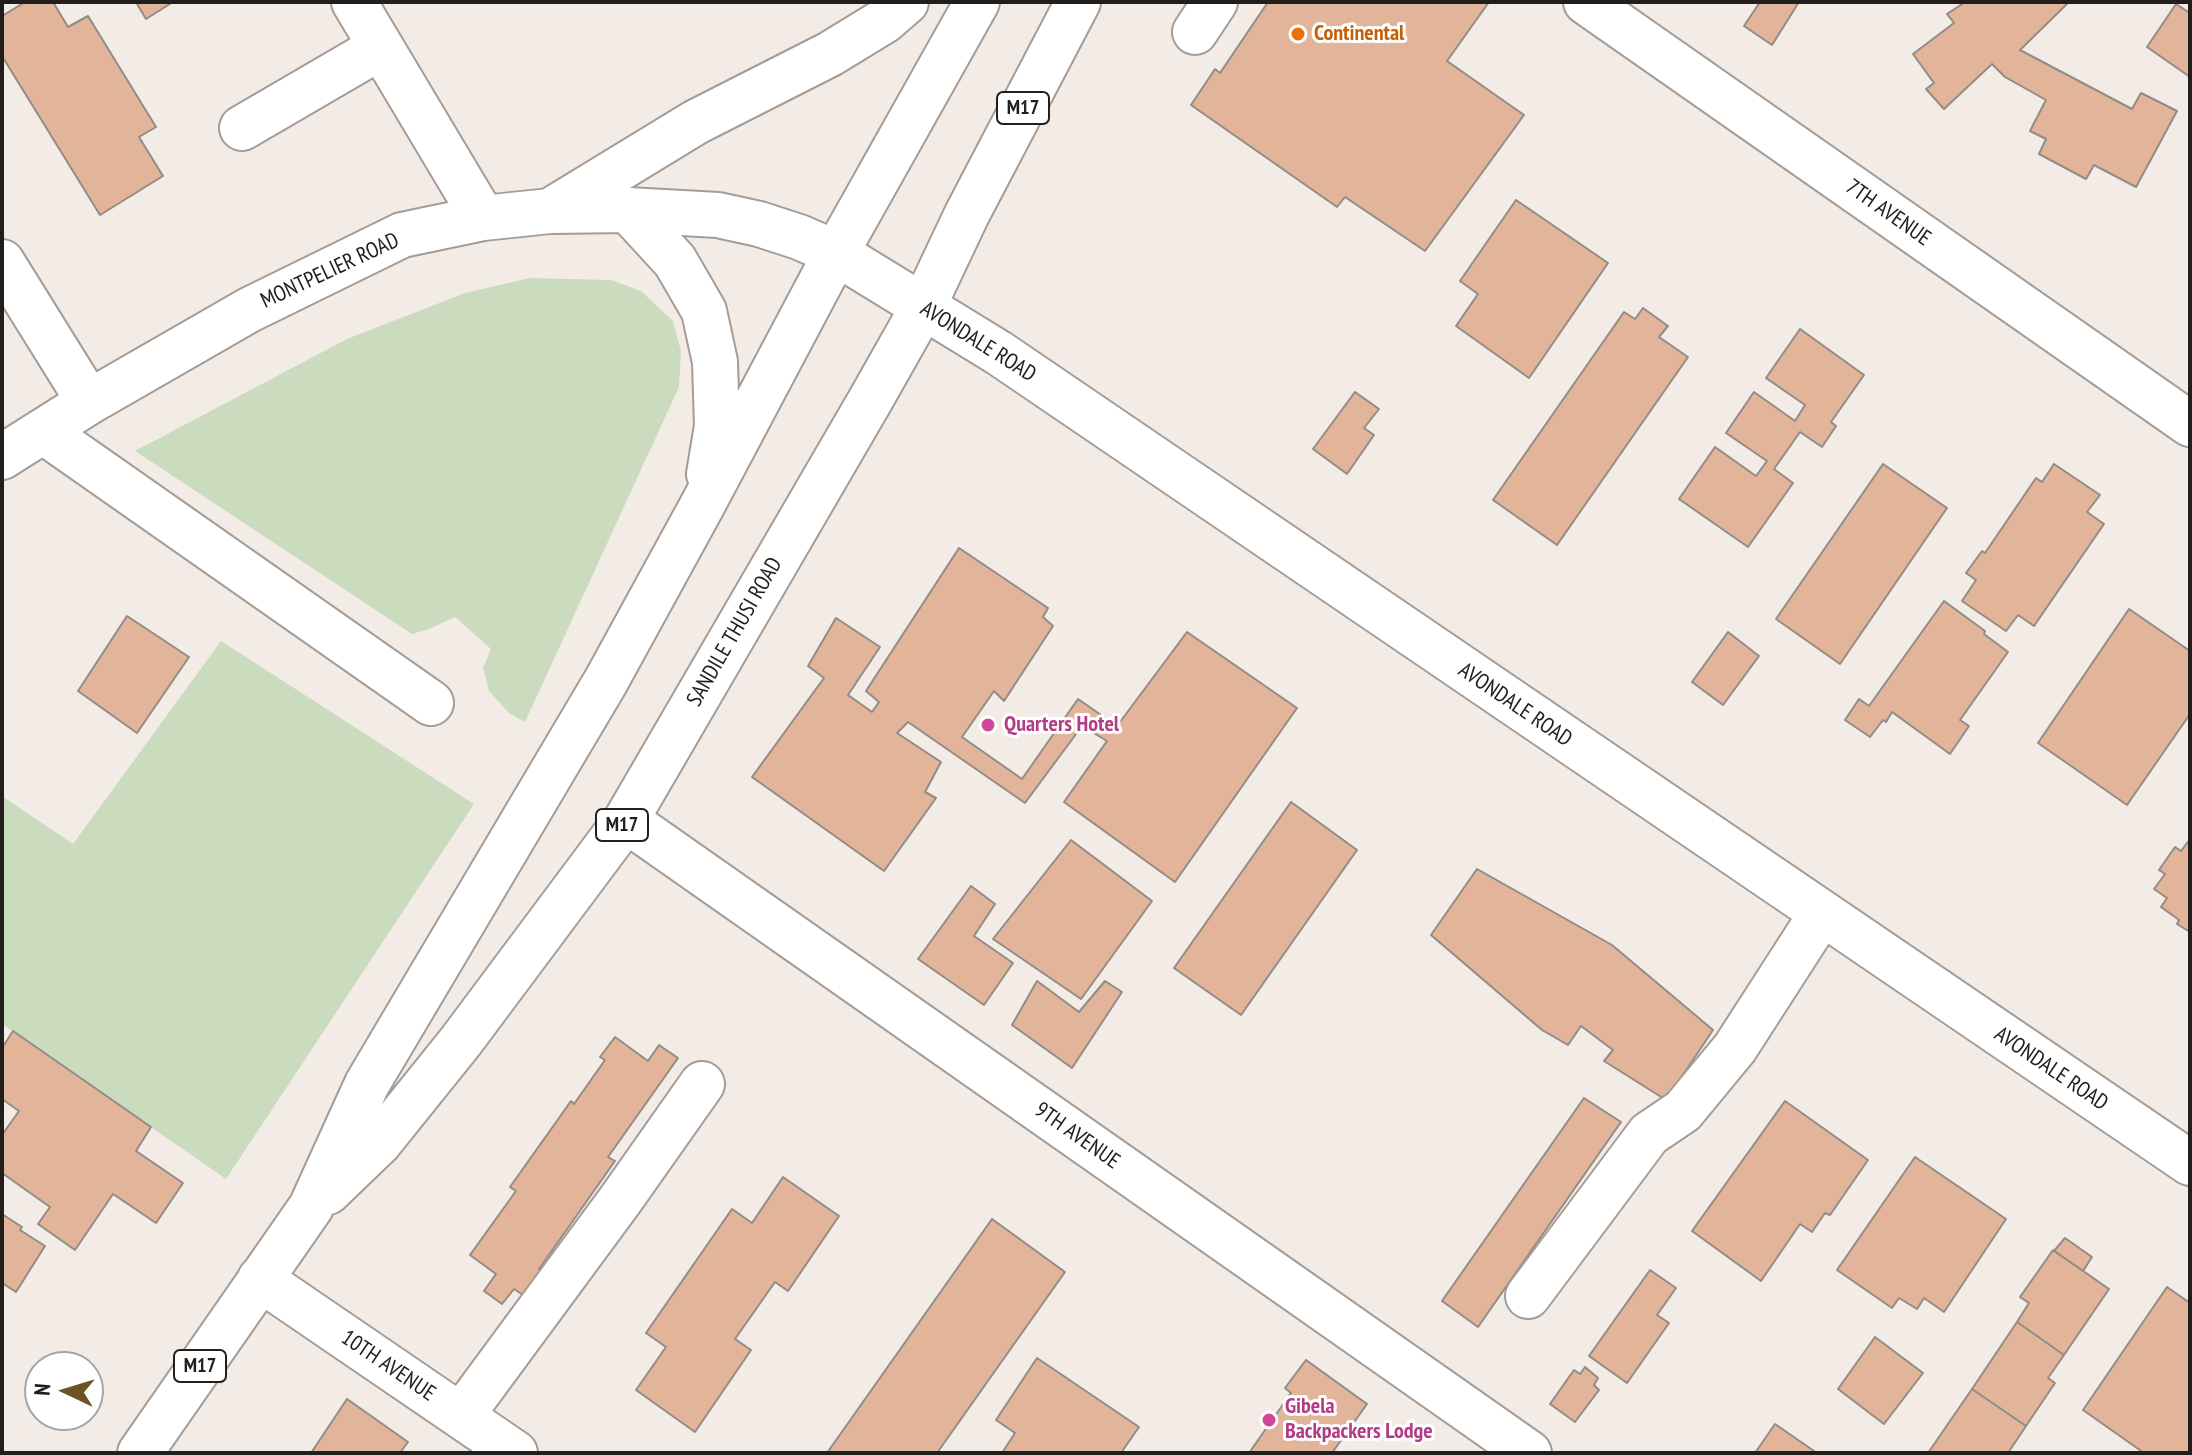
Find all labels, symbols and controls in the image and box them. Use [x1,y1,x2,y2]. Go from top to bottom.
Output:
place label: Continental [1314,21,1404,47]
marker: Continental [1289,25,1307,43]
road number: M17 [997,92,1049,124]
street label: 7TH AVENUE [1840,174,1936,252]
street label: MONTPELIER ROAD [257,227,403,315]
street label: AVONDALE ROAD [915,296,1041,388]
street label: SANDILE THUSI ROAD [682,553,788,711]
street label: AVONDALE ROAD [1453,657,1577,753]
place label: Quarters Hotel [1004,712,1119,738]
marker: Quarters Hotel [979,716,997,734]
road number: M17 [596,809,648,841]
street label: AVONDALE ROAD [1989,1021,2113,1117]
street label: 9TH AVENUE [1029,1097,1125,1175]
street label: 10TH AVENUE [336,1325,440,1407]
road number: M17 [174,1350,226,1382]
north arrow [24,1351,104,1431]
text: N [28,1383,56,1396]
place label: Gibela Backpackers Lodge [1285,1394,1433,1446]
marker: Gibela Backpackers Lodge [1260,1411,1278,1429]

